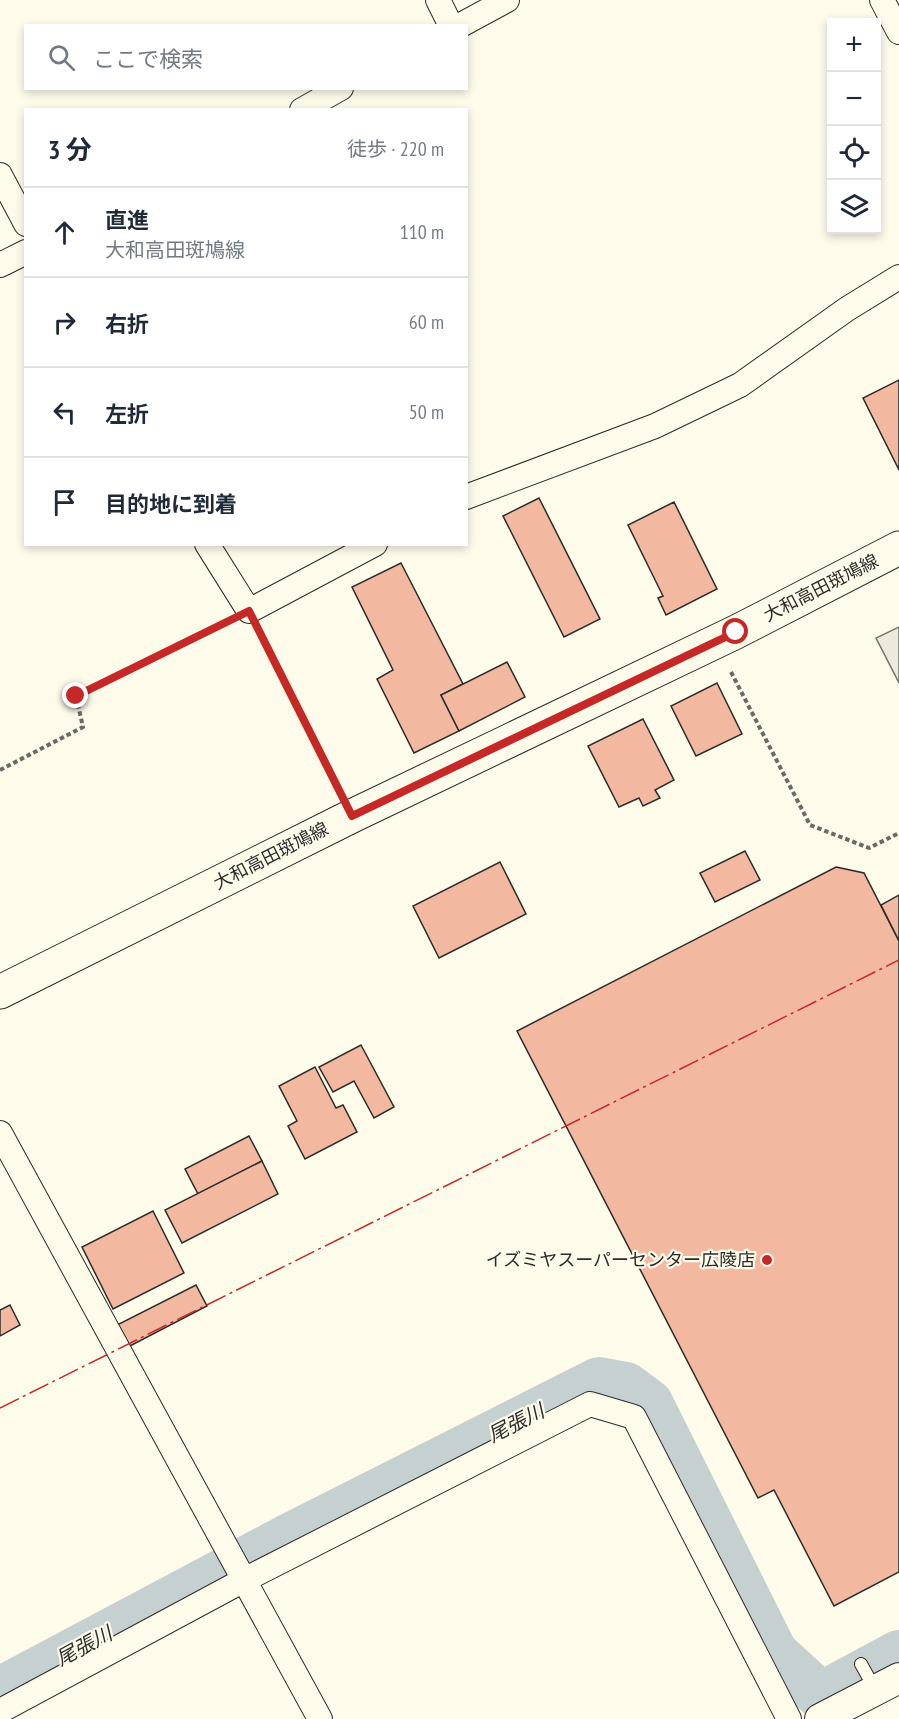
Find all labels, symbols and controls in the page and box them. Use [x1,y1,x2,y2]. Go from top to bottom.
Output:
map controls [827,18,881,234]
button: + [827,18,881,72]
search box [24,24,468,90]
icon: search [45,41,78,74]
text: ここで検索 [93,45,203,73]
button: − [827,72,881,126]
button: locate [827,126,881,180]
text: 3 分 [48,133,92,166]
text: 徒歩 · 220 m [347,136,444,162]
button: layers [827,180,881,234]
text: 直進 [105,206,149,234]
icon: ahead [48,216,81,249]
text: 110 m [400,219,444,245]
text: 大和高田斑鳩線 [105,237,245,263]
icon: right [48,306,81,339]
text: 60 m [409,309,444,335]
text: 右折 [105,310,149,338]
icon: left [48,396,81,429]
text: 50 m [409,399,444,425]
text: 左折 [105,400,149,428]
icon: arrive [48,486,81,519]
text: 目的地に到着 [105,490,237,518]
street label: 大和高田斑鳩線 [759,549,882,626]
route start [722,618,748,644]
route end [62,682,88,708]
street label: 大和高田斑鳩線 [209,817,332,894]
place label: イズミヤスーパーセンター広陵店 [486,1248,755,1271]
marker: イズミヤスーパーセンター広陵店 [760,1253,774,1267]
water label: 尾張川 [483,1397,550,1448]
water label: 尾張川 [51,1619,118,1672]

